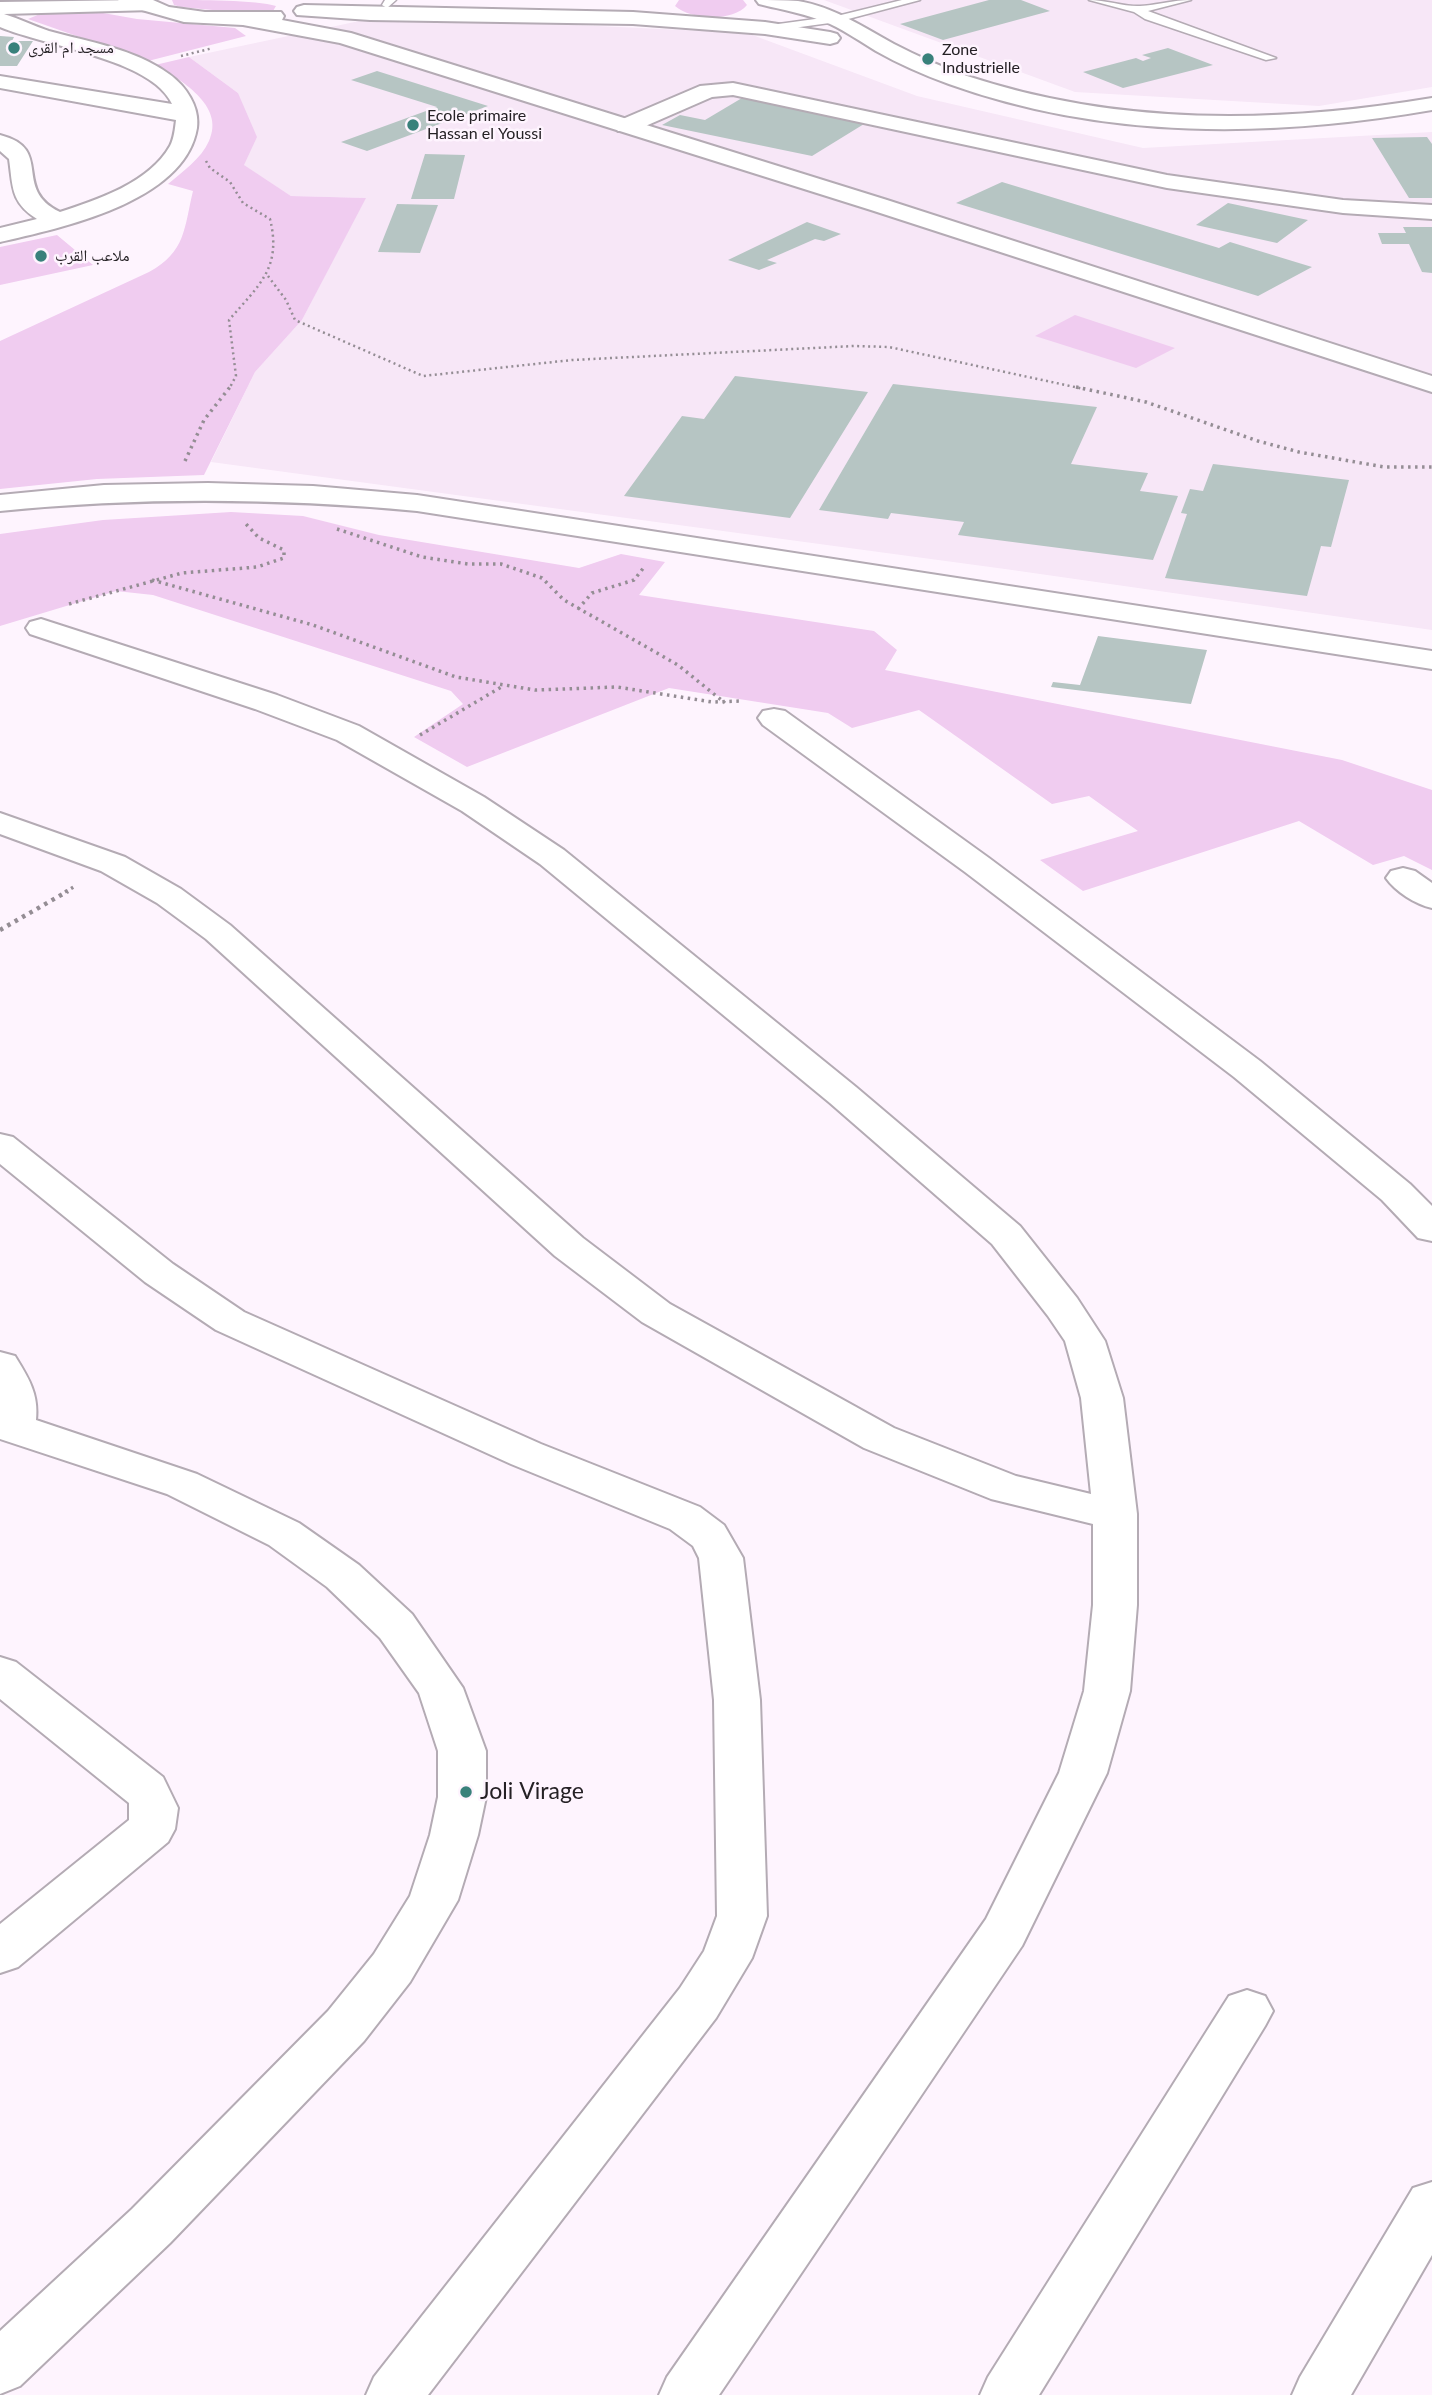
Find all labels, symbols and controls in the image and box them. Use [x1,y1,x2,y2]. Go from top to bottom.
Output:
place label: مسجد ام القرى [28,38,114,58]
marker: مسجد ام القرى [6,40,22,56]
place label: Zone Industrielle [942,40,1020,78]
marker: Zone Industrielle [920,51,936,67]
place label: Ecole primaire Hassan el Youssi [427,106,542,144]
marker: Ecole primaire Hassan el Youssi [405,117,421,133]
place label: ملاعب القرب [55,246,130,266]
marker: ملاعب القرب [33,248,49,264]
place label: Joli Virage [480,1778,584,1806]
marker: Joli Virage [458,1784,474,1800]

